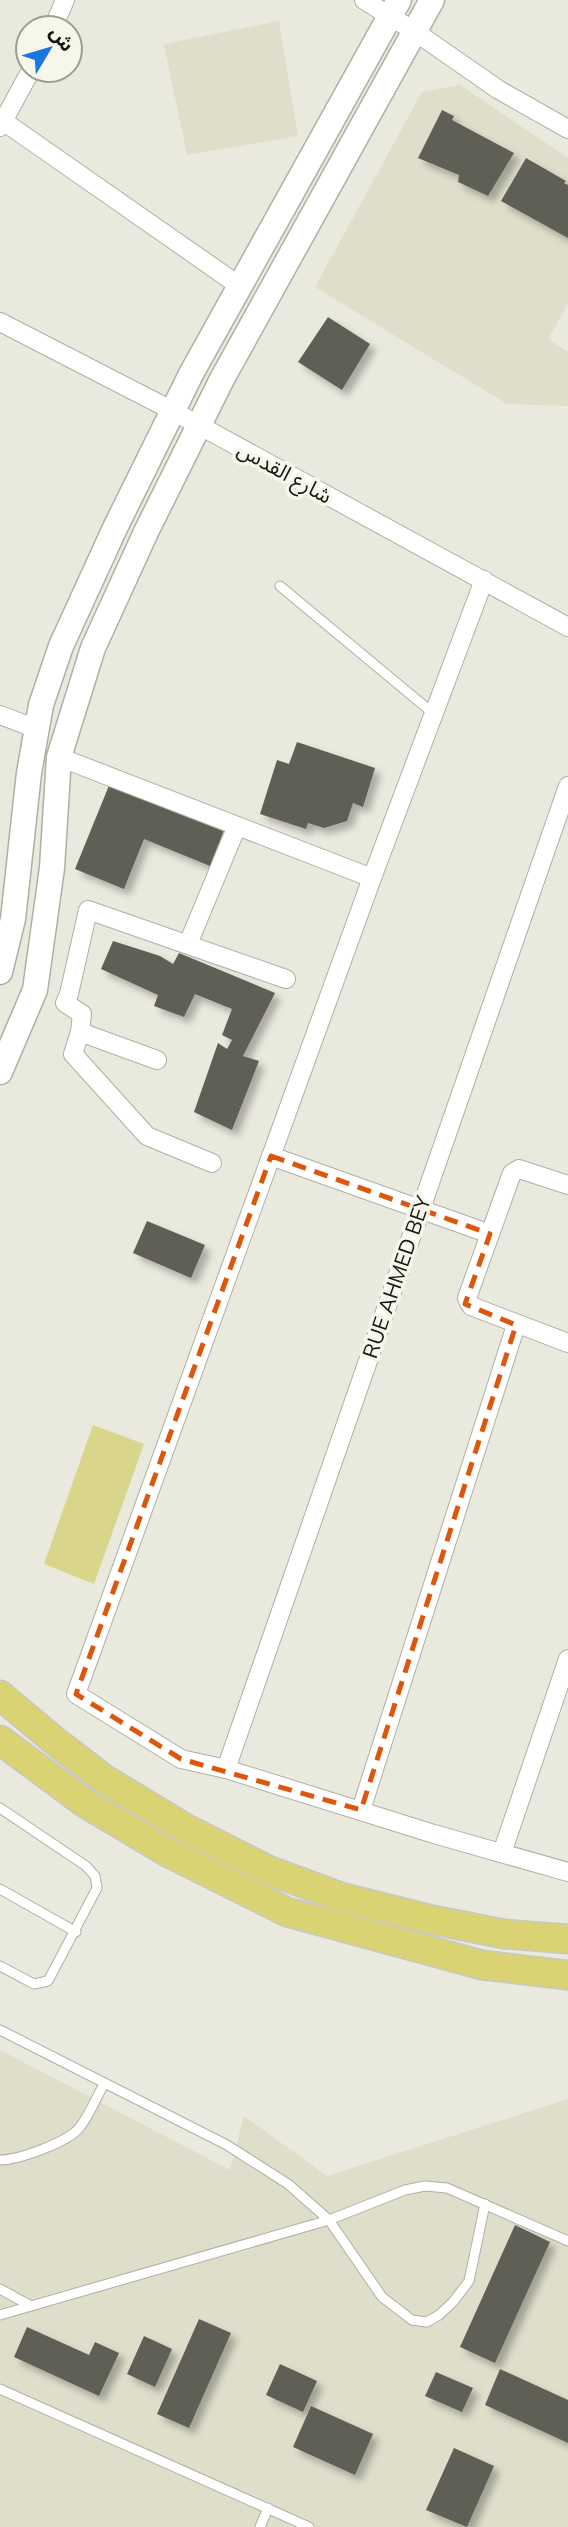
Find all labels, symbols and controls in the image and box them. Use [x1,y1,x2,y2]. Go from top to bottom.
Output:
north arrow [14,14,84,84]
text: ش [45,21,80,56]
street label: شارع القدس [232,435,337,511]
street label: RUE AHMED BEY [356,1192,436,1362]

